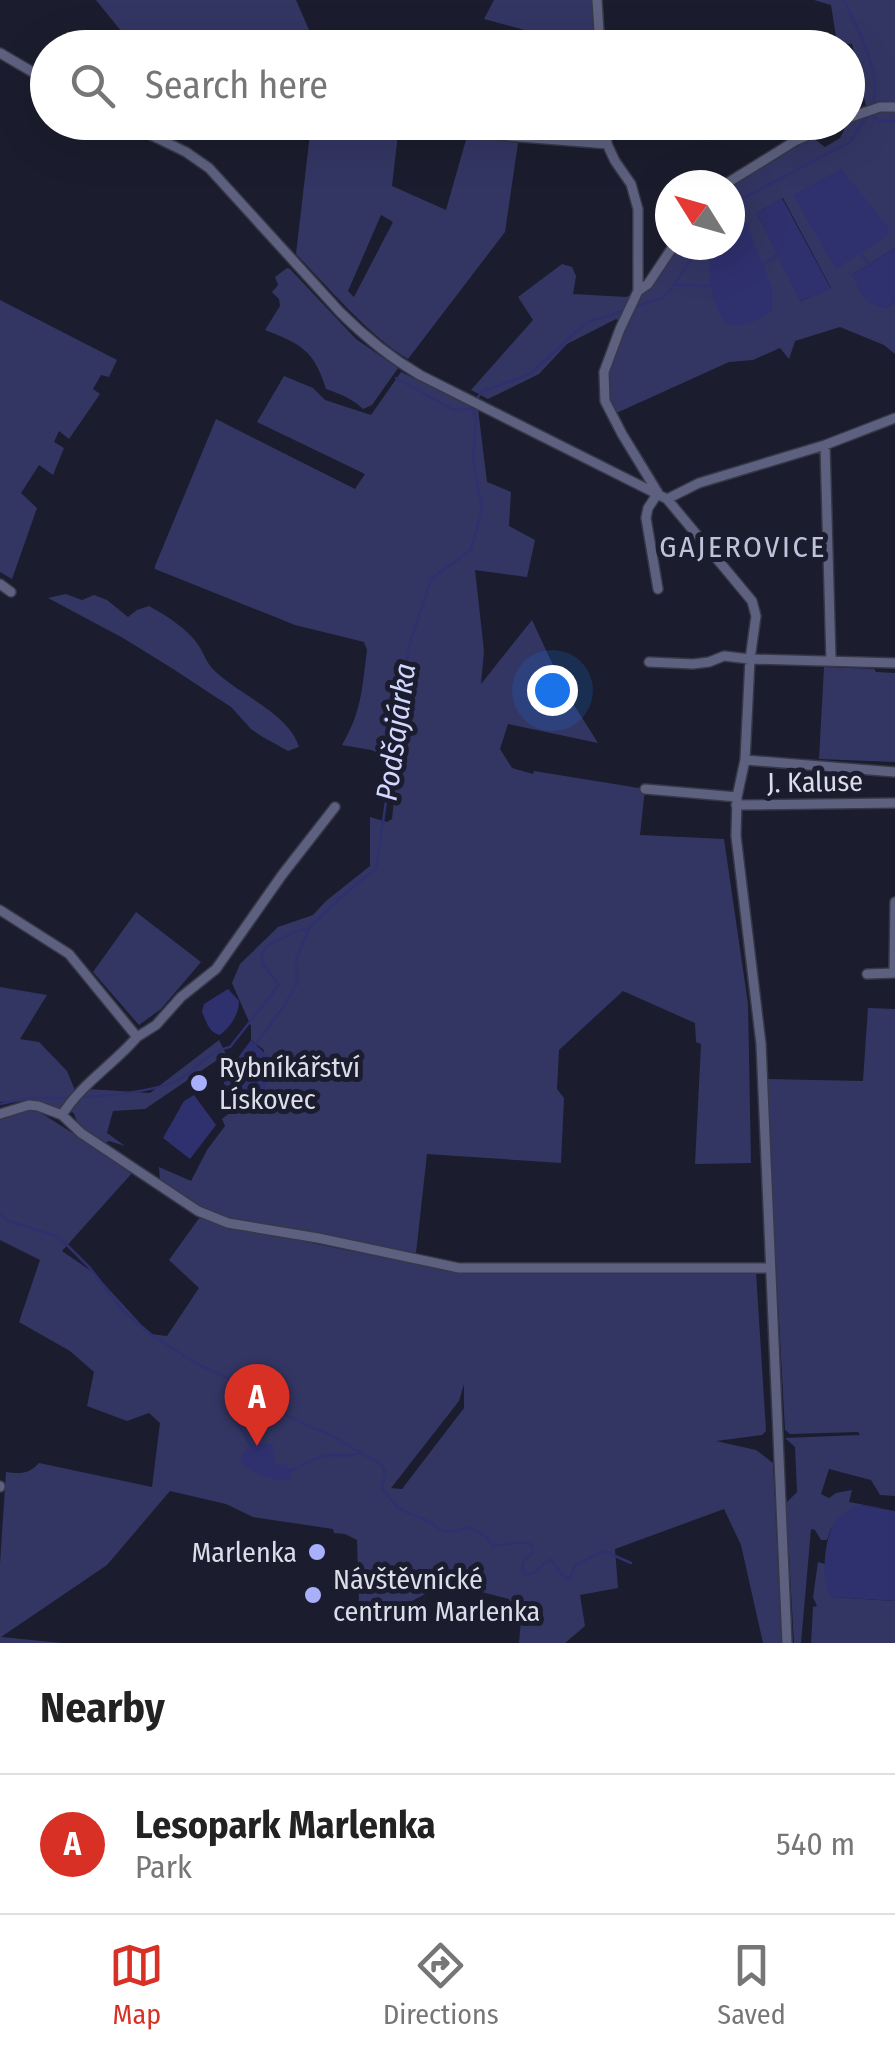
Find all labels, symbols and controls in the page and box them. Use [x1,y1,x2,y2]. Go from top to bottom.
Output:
search box [30,30,865,140]
icon: search [65,58,120,113]
text: Search here [145,62,328,108]
north arrow [655,170,745,260]
district label: GAJEROVICE [659,529,827,565]
water label: Podšajárka [369,661,423,803]
your location [527,665,578,716]
street label: J. Kaluse [767,765,863,799]
place label: Rybníkářství Lískovec [219,1051,360,1116]
marker: Rybníkářství Lískovec [188,1072,210,1094]
pin: A [224,1364,290,1446]
place label: Marlenka [191,1536,297,1569]
marker: Marlenka [306,1541,328,1563]
place label: Návštěvnícké centrum Marlenka [333,1563,540,1628]
marker: Návštěvnícké centrum Marlenka [302,1584,324,1606]
text: Nearby [40,1683,165,1733]
text: Lesopark Marlenka [135,1802,436,1848]
text: A [64,1825,81,1863]
text: 540 m [776,1825,855,1863]
text: Park [135,1848,192,1886]
tab: Map [109,1938,164,2031]
tab: Directions [383,1938,499,2031]
tab: Saved [717,1938,786,2031]

